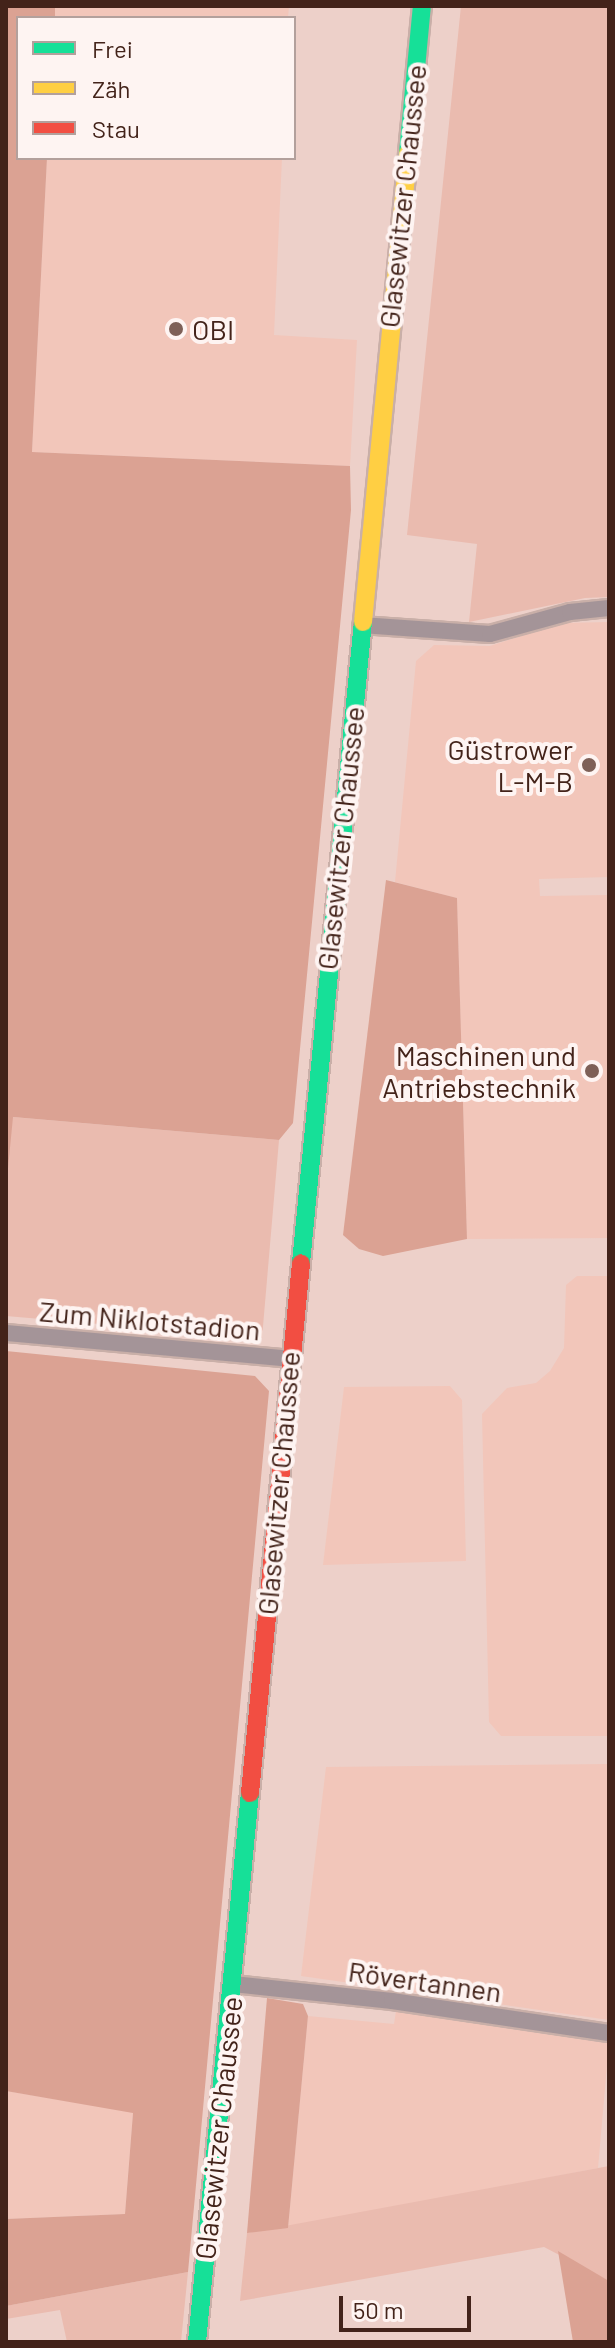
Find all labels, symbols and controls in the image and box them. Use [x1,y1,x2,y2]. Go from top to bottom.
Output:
legend [16,16,296,160]
text: Frei [92,34,133,63]
street label: Glasewitzer Chaussee [371,63,433,329]
text: Zäh [92,74,130,103]
text: Stau [92,114,140,143]
place label: OBI [192,312,234,346]
marker: OBI [167,320,185,338]
street label: Glasewitzer Chaussee [309,705,371,971]
place label: Güstrower L-M-B [448,732,573,798]
marker: Güstrower L-M-B [580,756,598,774]
place label: Maschinen und Antriebstechnik [382,1038,576,1104]
marker: Maschinen und Antriebstechnik [583,1062,601,1080]
street label: Zum Niklotstadion [38,1294,262,1346]
street label: Glasewitzer Chaussee [250,1350,306,1616]
street label: Rövertannen [346,1954,504,2008]
street label: Glasewitzer Chaussee [187,1995,249,2261]
scale bar [343,2280,475,2330]
text: 50 m [353,2295,404,2324]

